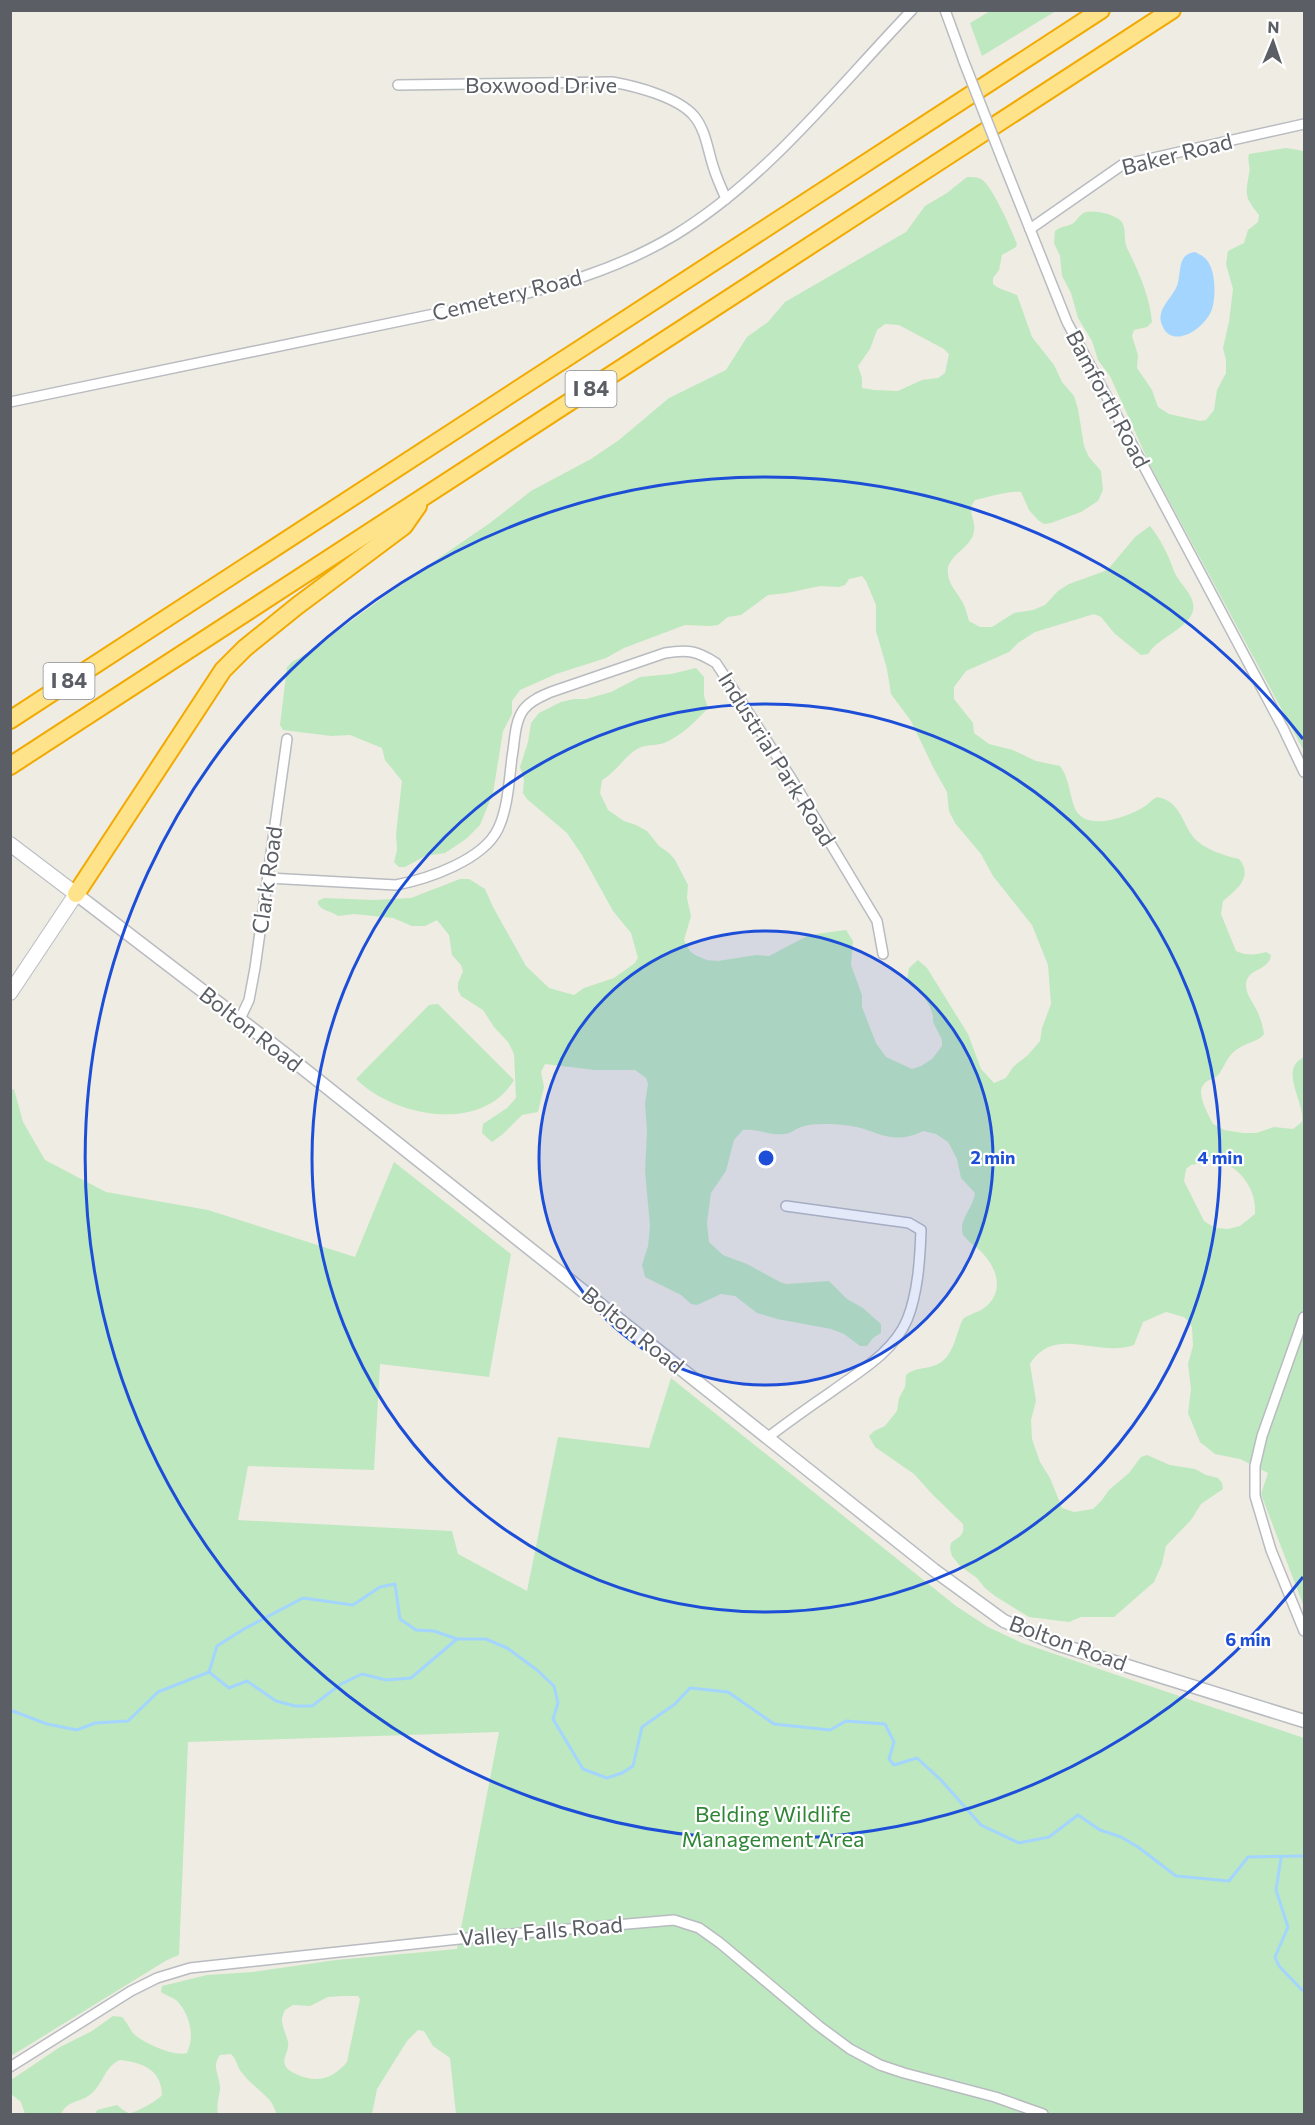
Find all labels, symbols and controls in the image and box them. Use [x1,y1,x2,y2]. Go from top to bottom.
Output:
north arrow [1243,12,1303,72]
text: N [1267,17,1280,36]
street label: Boxwood Drive [465,71,617,98]
street label: Baker Road [1119,127,1235,180]
street label: Cemetery Road [429,263,585,326]
street label: Bamforth Road [1061,325,1156,472]
road number: I 84 [566,371,616,407]
road number: I 84 [44,663,94,699]
street label: Industrial Park Road [713,667,842,851]
street label: Clark Road [246,824,287,936]
street label: Bolton Road [194,980,308,1077]
text: 2 min [971,1146,1015,1168]
text: 4 min [1197,1146,1243,1168]
centre of rings [756,1148,776,1168]
street label: Bolton Road [577,1280,690,1379]
street label: Bolton Road [1006,1609,1131,1676]
text: 6 min [1225,1628,1271,1650]
park label: Belding Wildlife Management Area [681,1800,865,1852]
street label: Valley Falls Road [458,1910,624,1951]

